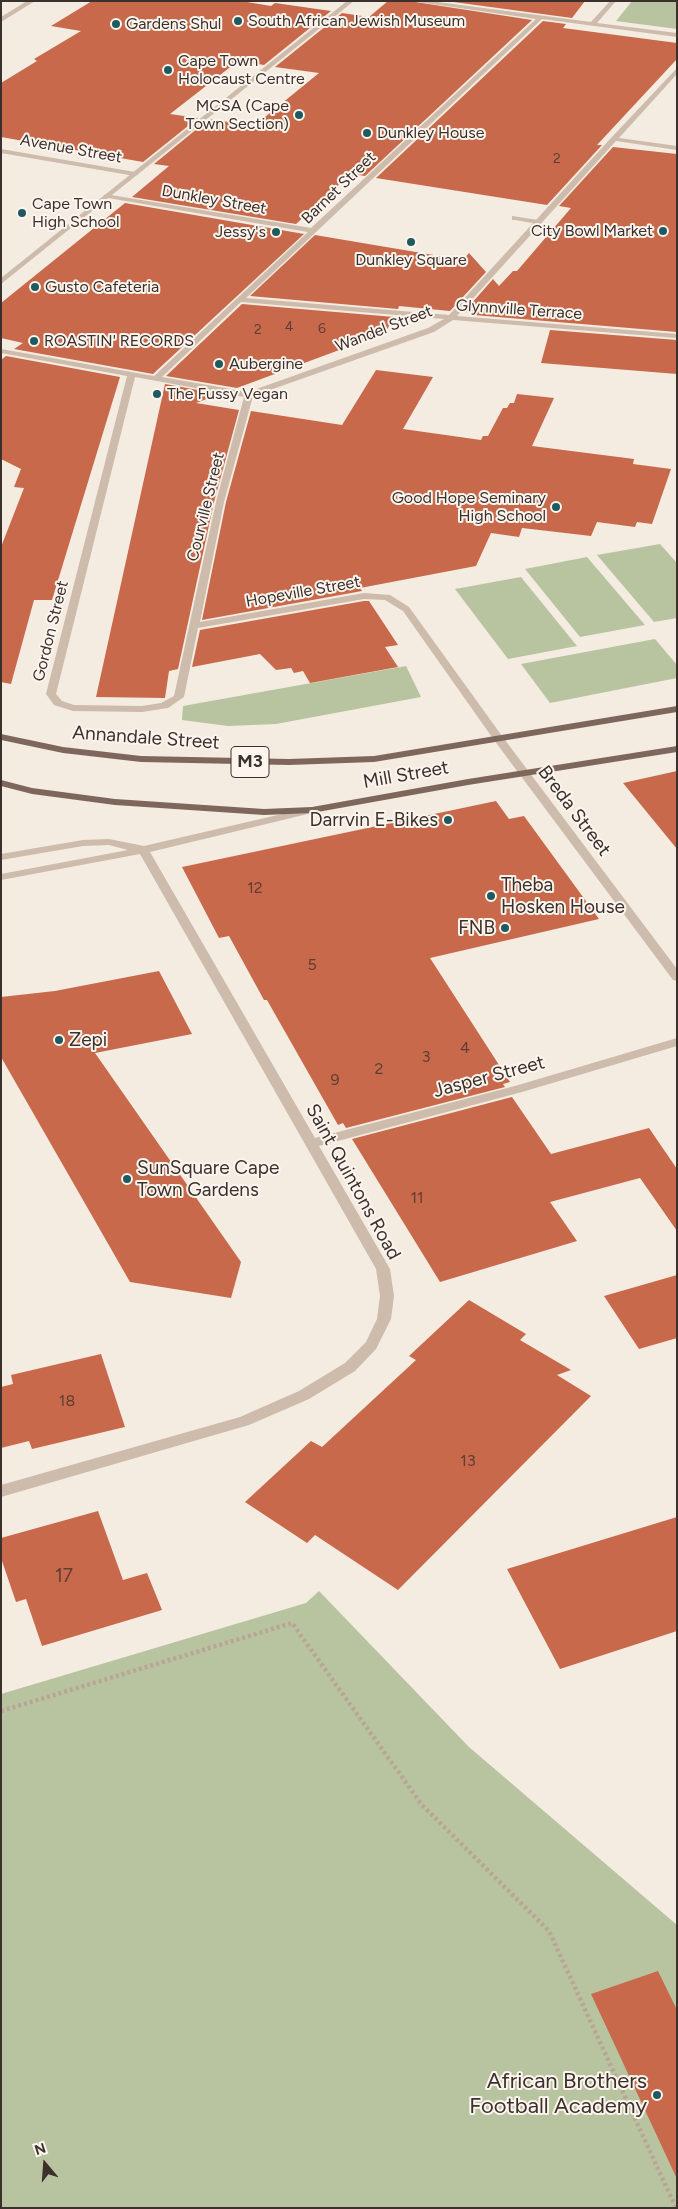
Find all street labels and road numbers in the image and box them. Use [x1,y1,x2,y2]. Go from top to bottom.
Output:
street label: Avenue Street [19,131,123,167]
street label: Barnet Street [298,148,380,228]
street label: Dunkley Street [160,181,268,219]
street label: Glynnville Terrace [455,296,583,324]
street label: Wandel Street [333,302,435,356]
street label: Courville Street [183,450,229,564]
street label: Hopeville Street [244,572,362,612]
street label: Gordon Street [29,579,73,683]
street label: Annandale Street [72,721,220,755]
road number: M3 [231,746,269,778]
street label: Mill Street [361,756,451,794]
street label: Breda Street [533,761,615,861]
street label: Jasper Street [431,1051,547,1103]
street label: Saint Quintons Road [301,1100,405,1264]

